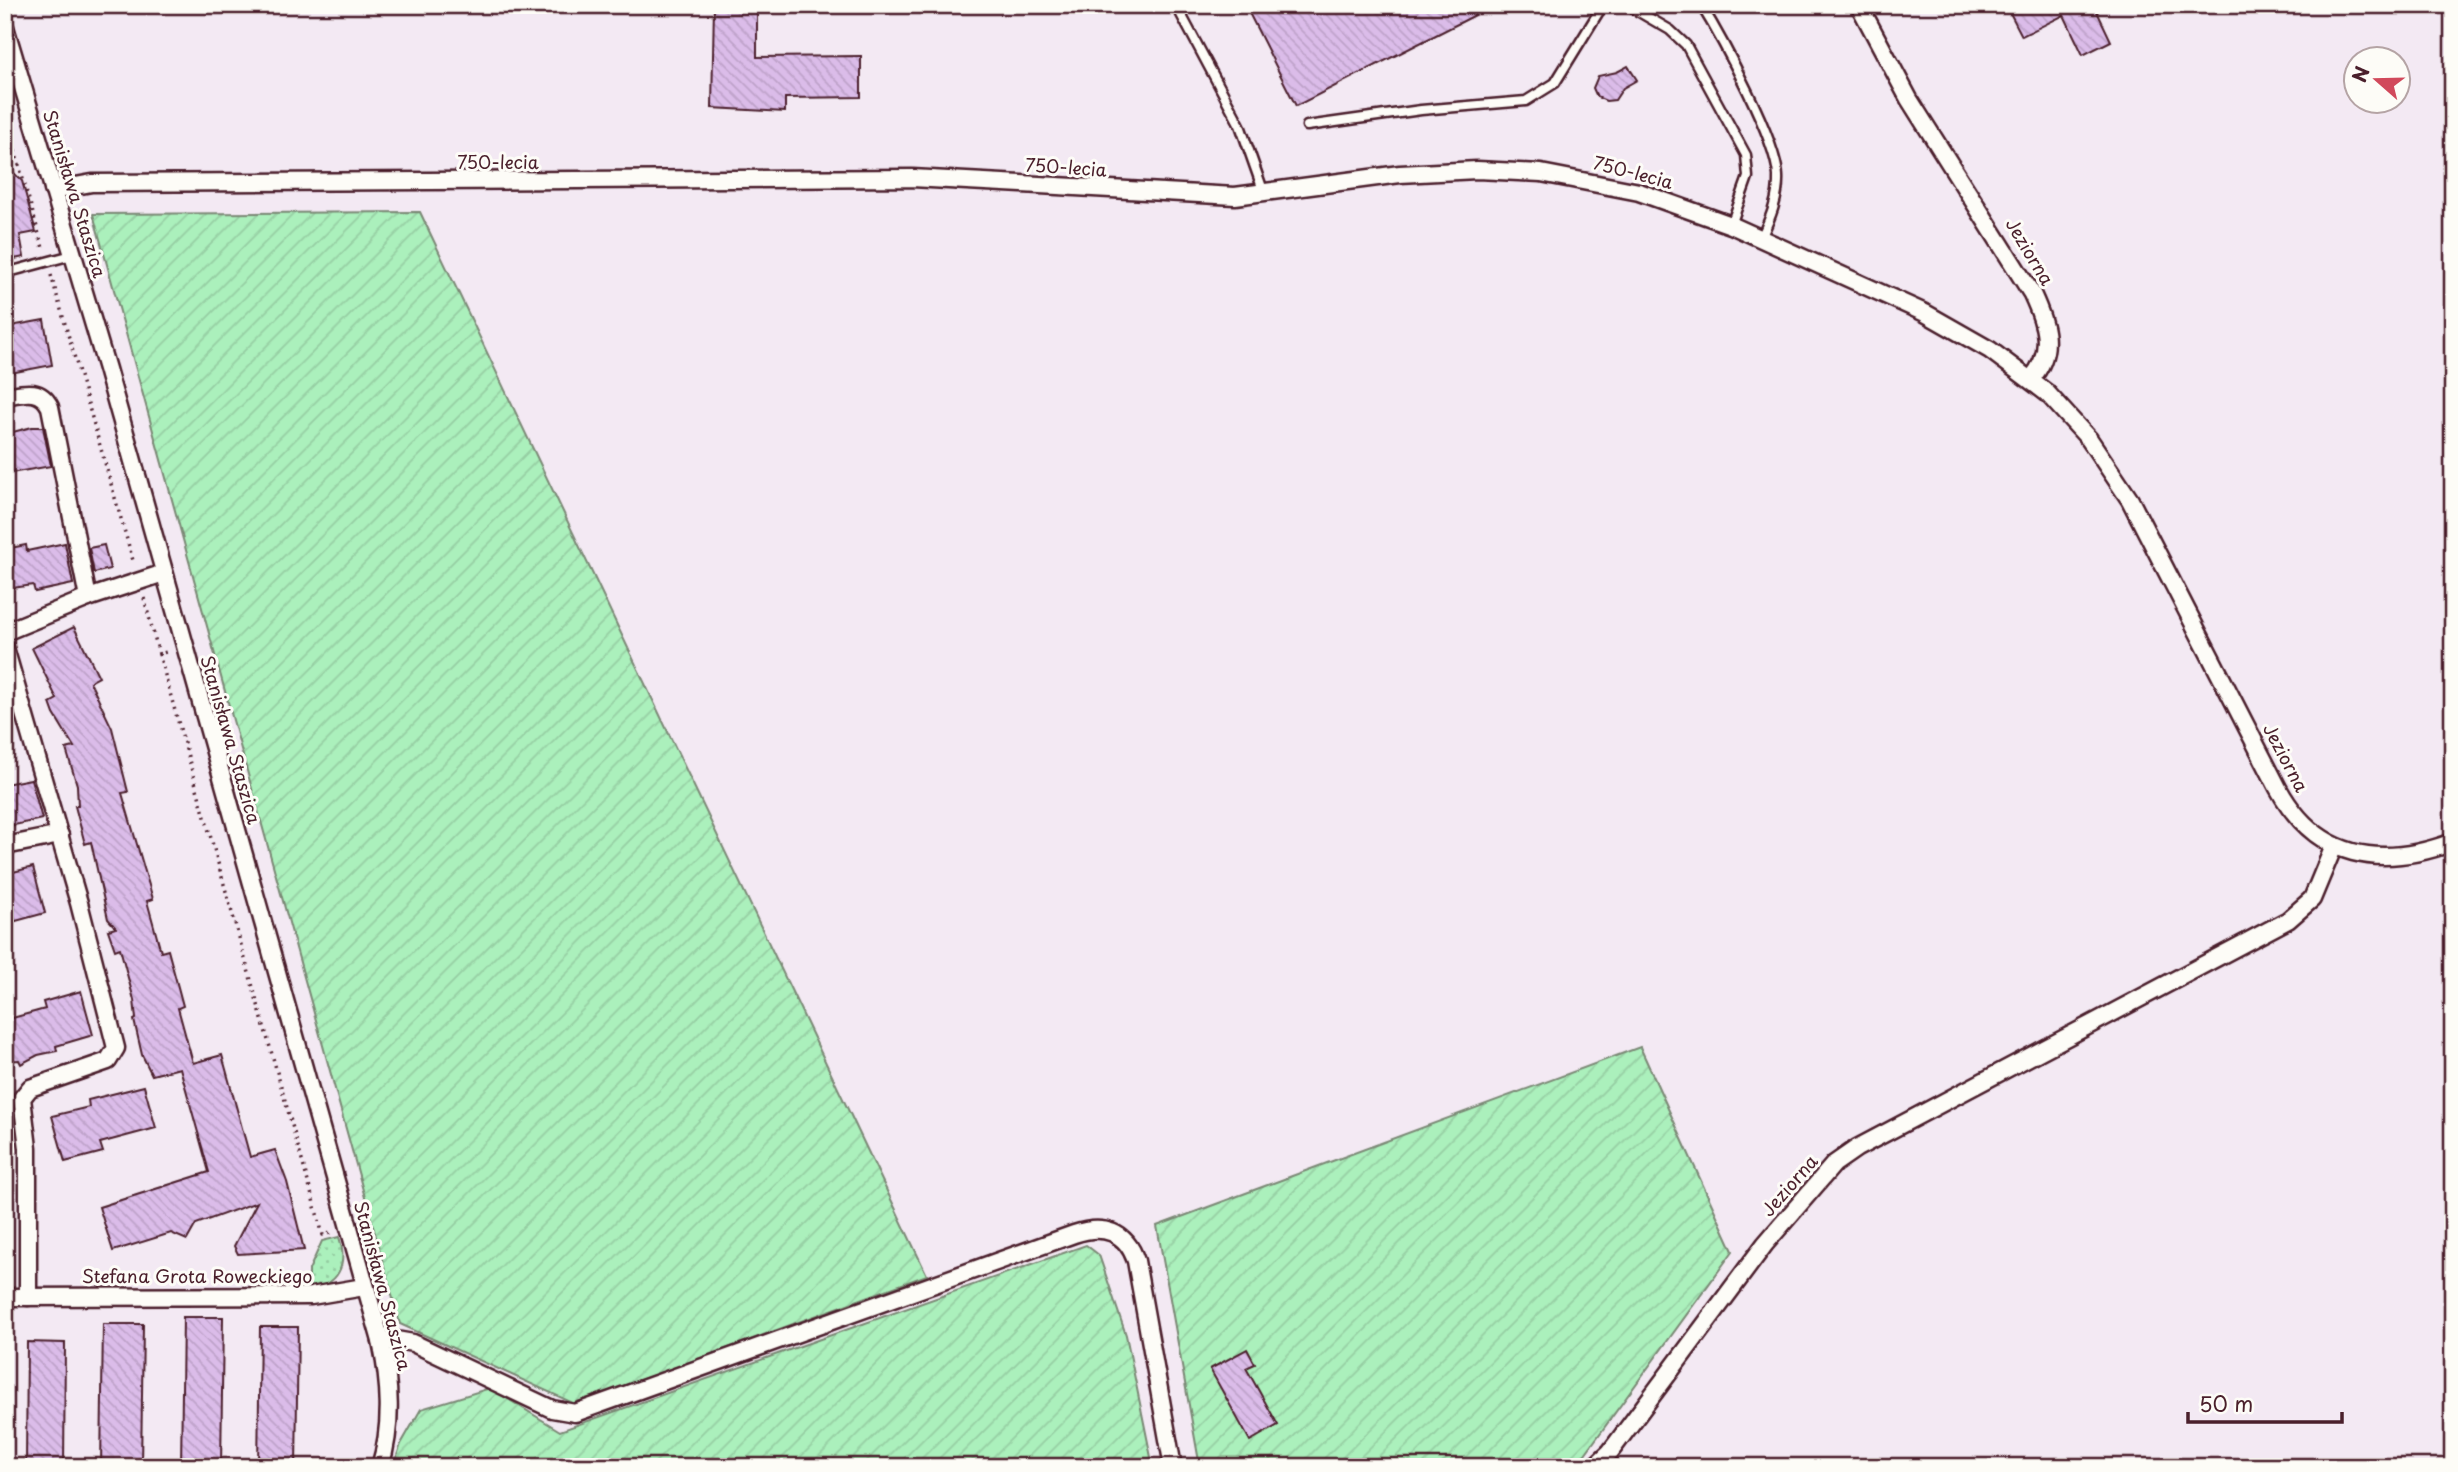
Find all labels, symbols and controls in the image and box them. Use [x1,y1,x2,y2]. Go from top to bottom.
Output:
north arrow [2342,46,2412,116]
text: N [2344,62,2376,86]
street label: Stanisława Staszica [37,106,114,281]
street label: 750-lecia [457,148,539,175]
street label: 750-lecia [1590,148,1676,195]
street label: 750-lecia [1024,150,1108,183]
street label: Jeziorna [2000,212,2061,291]
street label: Stanisława Staszica [194,652,269,828]
street label: Jeziorna [2257,718,2316,797]
street label: Jeziorna [1754,1148,1824,1222]
street label: Stanisława Staszica [348,1198,419,1374]
street label: Stefana Grota Roweckiego [82,1262,312,1289]
scale bar [2188,1381,2342,1425]
text: 50 m [2199,1387,2253,1419]

